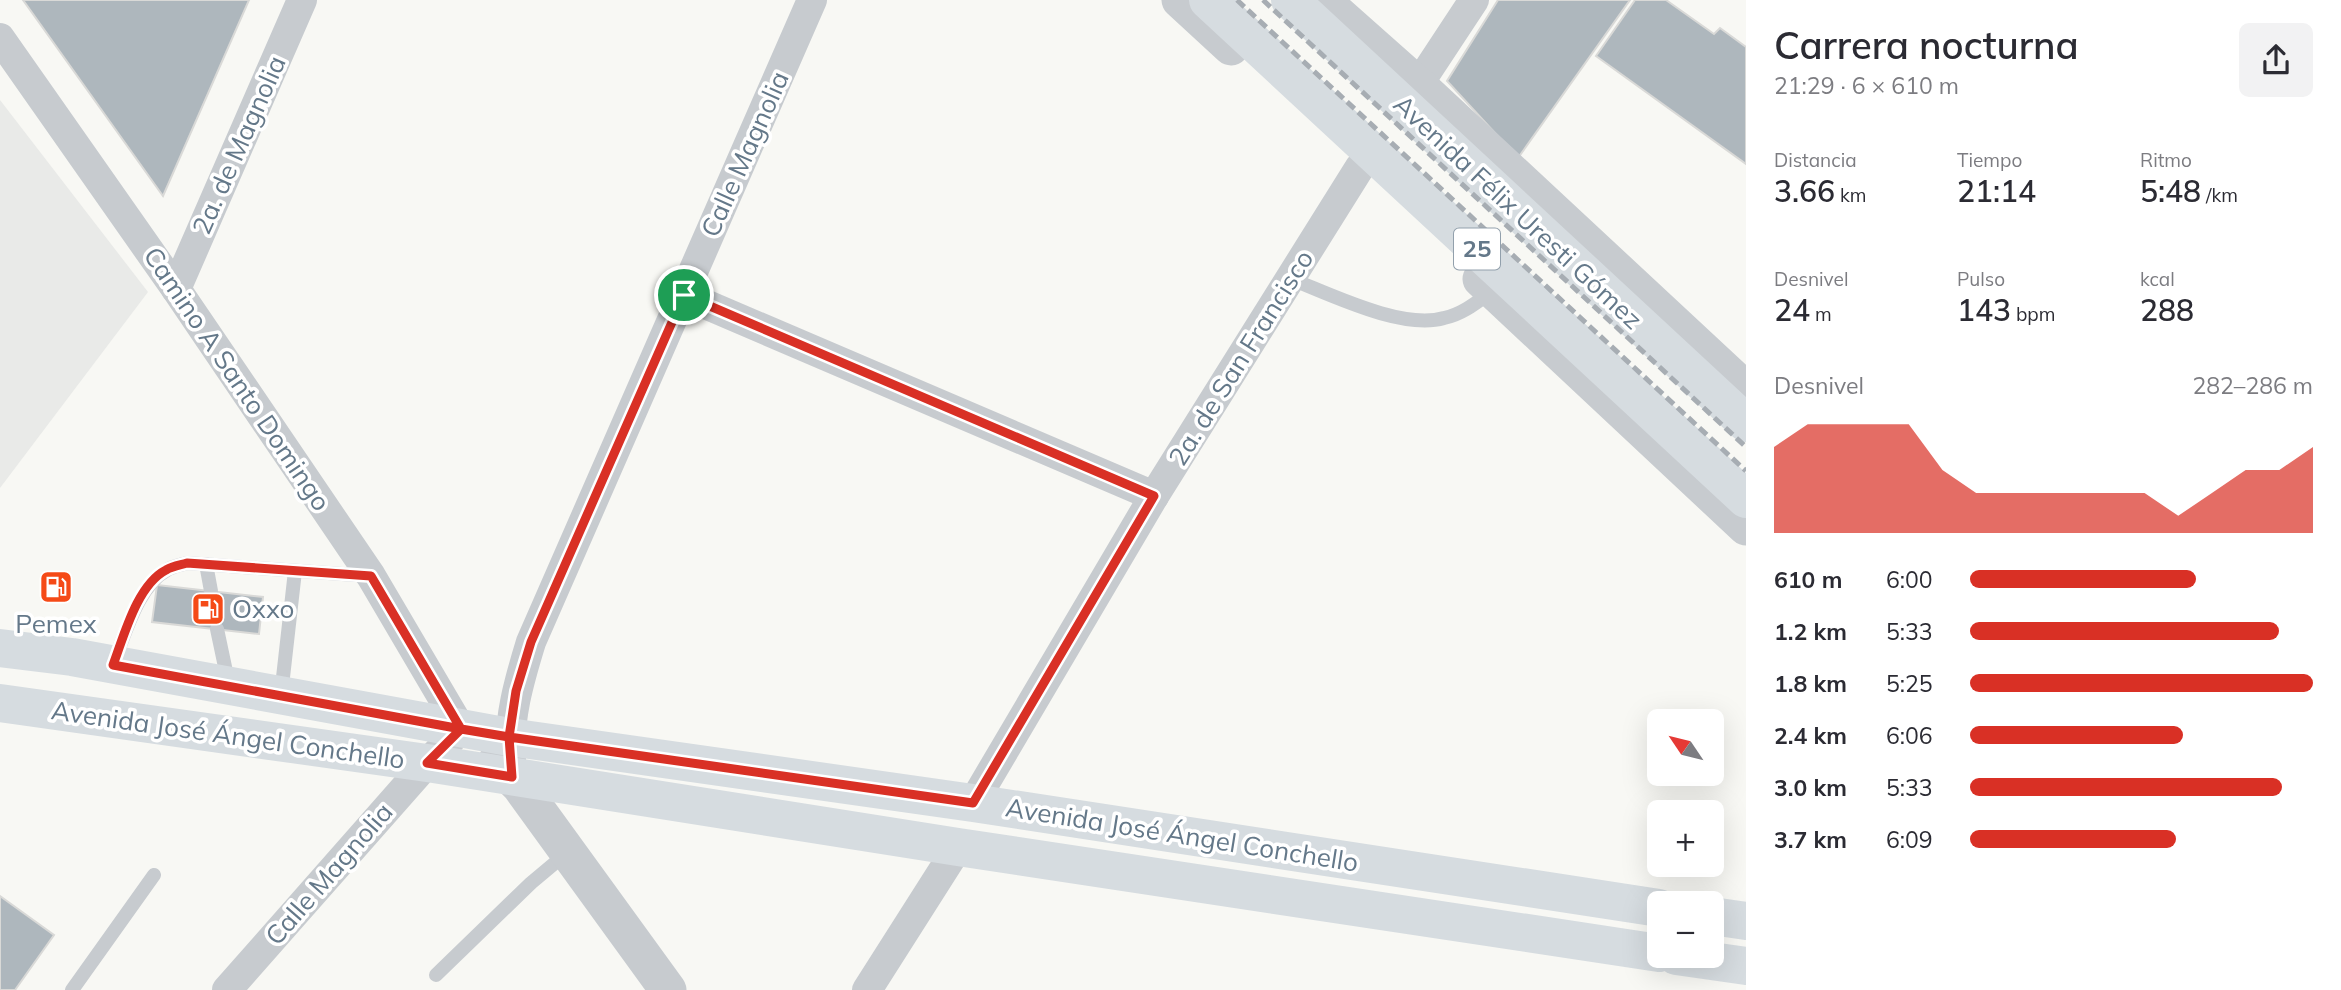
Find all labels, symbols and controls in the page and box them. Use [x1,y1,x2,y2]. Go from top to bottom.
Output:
text: Carrera nocturna [1774,21,2079,69]
button: share [2239,23,2313,97]
street label: 2a. de Magnolia [184,50,293,239]
street label: Calle Magnolia [693,66,796,242]
text: 21:29 · 6 × 610 m [1774,71,1959,100]
street label: Avenida Félix Uresti Gómez [1387,88,1650,336]
text: Distancia [1774,148,1857,172]
text: Tiempo [1957,148,2022,172]
text: Ritmo [2140,148,2192,172]
text: 3.66 [1774,172,1835,210]
text: 21:14 [1957,172,2036,210]
text: 5:48 [2140,172,2201,210]
text: km [1835,183,1867,207]
text: /km [2201,183,2238,207]
road number: 25 [1454,228,1500,270]
street label: Camino A Santo Domingo [137,240,338,517]
street label: 2a. de San Francisco [1161,244,1320,472]
pin [654,265,714,325]
text: Desnivel [1774,267,1848,291]
text: Pulso [1957,267,2005,291]
text: kcal [2140,267,2175,291]
icon: arrive [665,276,703,314]
text: 24 [1774,291,1810,329]
text: 143 [1957,291,2011,329]
text: 288 [2140,291,2194,329]
text: m [1810,302,1832,326]
text: bpm [2011,302,2055,326]
text: Desnivel [1774,371,1864,400]
text: 282–286 m [2192,371,2313,400]
text: 610 m [1774,565,1842,594]
text: 6:00 [1886,565,1933,594]
fuel station icon: Pemex [37,568,75,606]
fuel station icon: Oxxo [189,590,227,628]
place label: Oxxo [232,592,294,625]
place label: Pemex [15,607,97,640]
text: 1.2 km [1774,617,1847,646]
text: 5:33 [1886,617,1933,646]
text: 1.8 km [1774,669,1847,698]
text: 5:25 [1886,669,1933,698]
street label: Avenida José Ángel Conchello [49,693,407,776]
north arrow [1647,709,1724,786]
map controls [1647,709,1724,968]
text: 2.4 km [1774,721,1847,750]
text: 6:06 [1886,721,1933,750]
text: 3.0 km [1774,773,1847,802]
text: 5:33 [1886,773,1933,802]
street label: Avenida José Ángel Conchello [1003,790,1361,879]
street label: Calle Magnolia [258,796,399,952]
button: + [1647,800,1724,877]
text: 3.7 km [1774,825,1847,854]
text: 6:09 [1886,825,1933,854]
button: − [1647,891,1724,968]

